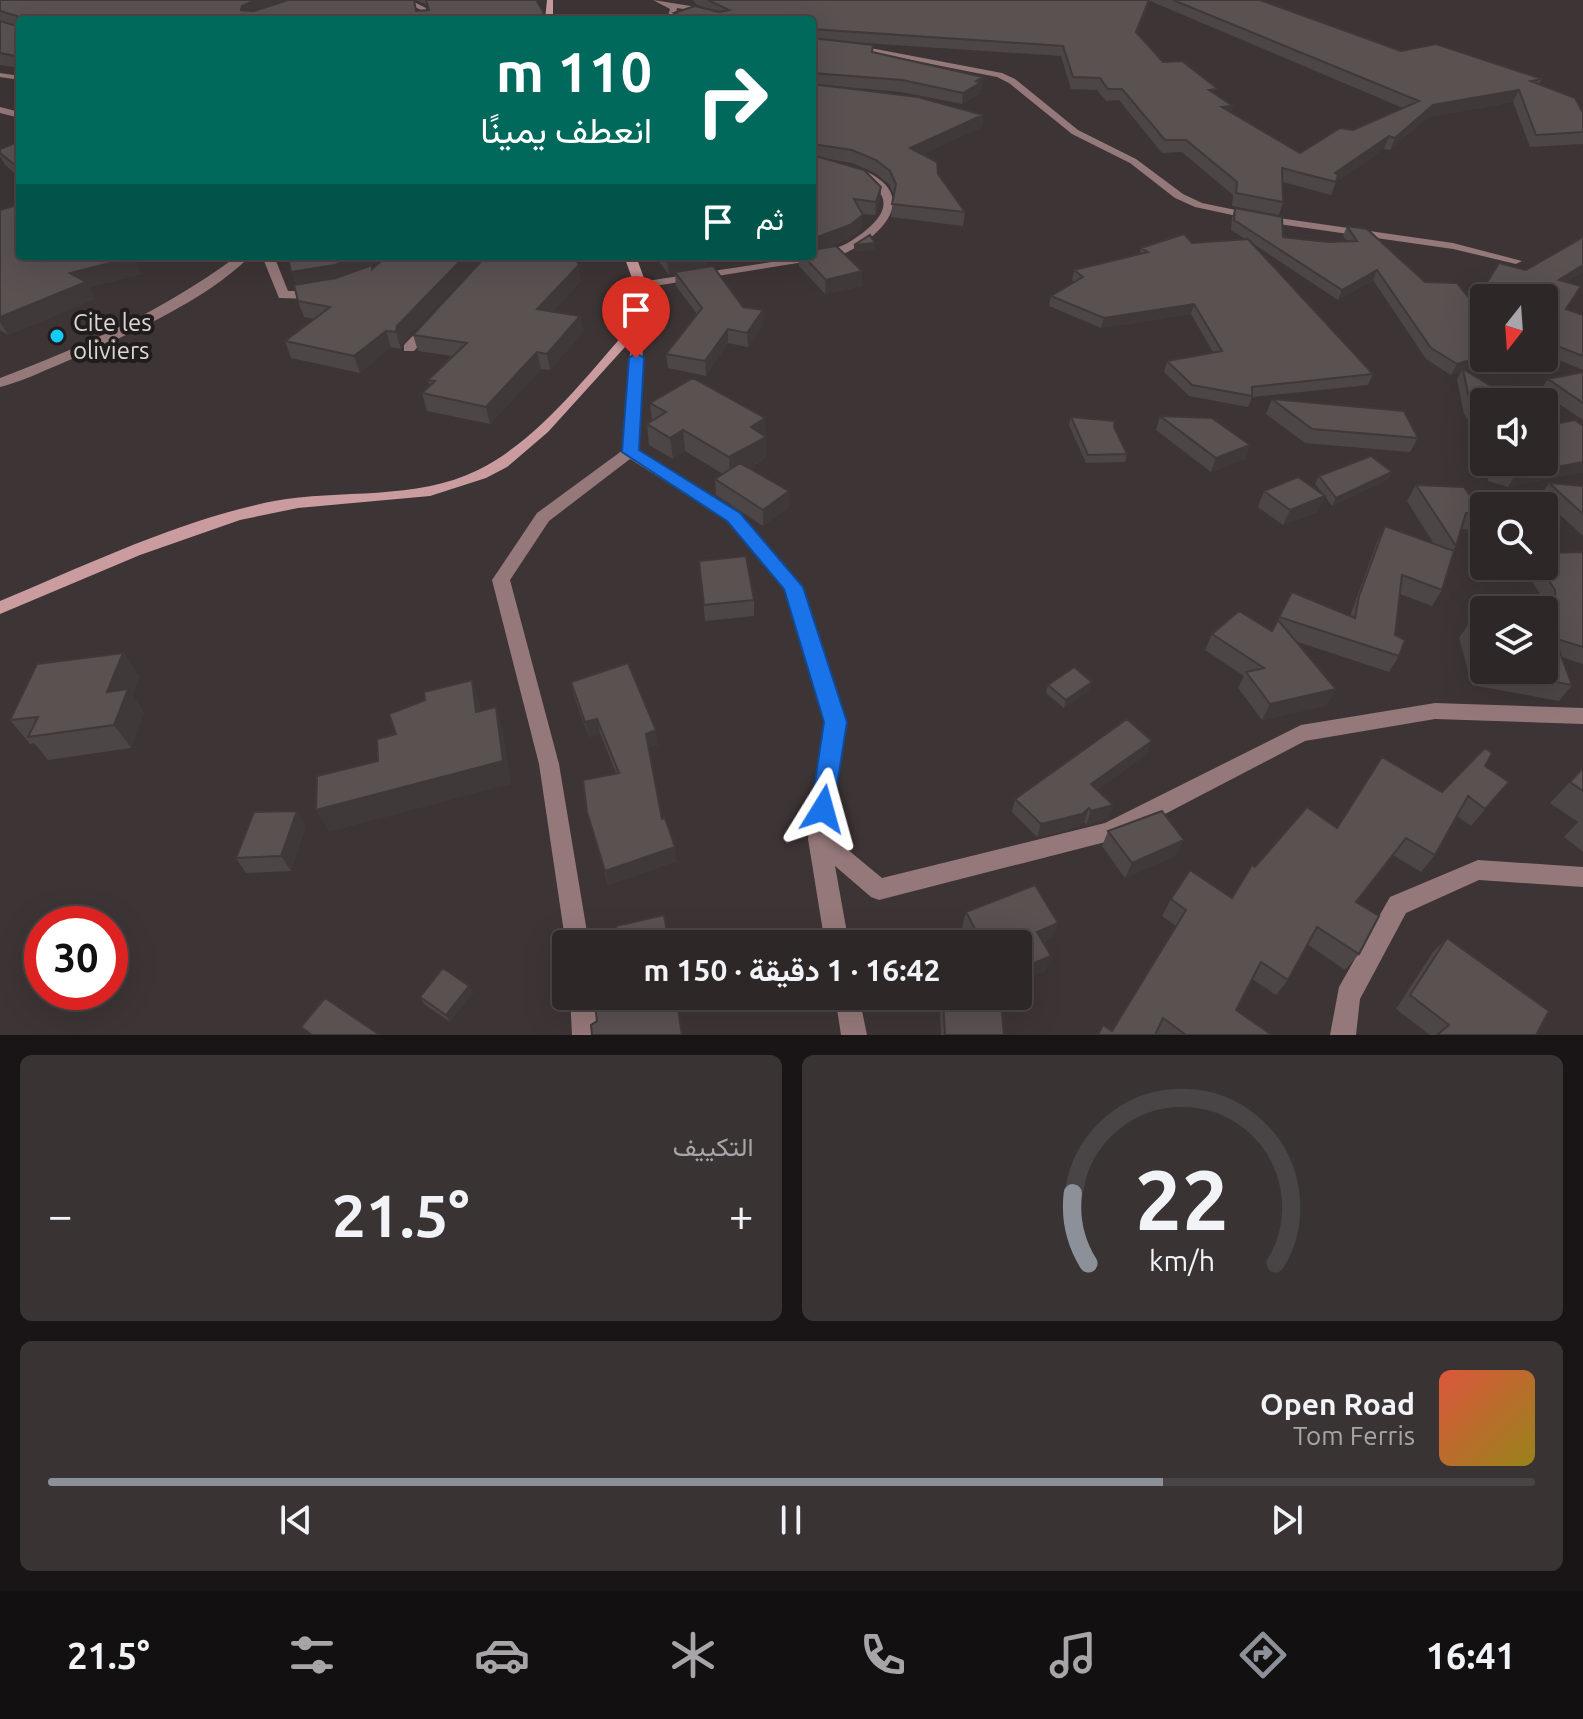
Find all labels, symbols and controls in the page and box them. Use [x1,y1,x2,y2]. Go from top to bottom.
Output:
text: 110 m [496,40,652,103]
icon: right [680,48,784,152]
text: انعطف يمينًا [480,109,652,150]
icon: arrive [696,200,740,244]
text: ثم [756,202,784,236]
pin [602,276,670,358]
north arrow [1470,284,1558,372]
map controls [1470,284,1558,684]
icon: arrive [614,288,658,332]
place label: Cite les oliviers [73,309,152,364]
marker: Cite les oliviers [48,327,66,345]
button: sound [1470,388,1558,476]
button: search [1470,492,1558,580]
button: layers [1470,596,1558,684]
position arrow [781,767,865,851]
speed limit sign: 30 [24,906,128,1010]
text: 16:42 · 1 دقيقة · 150 m [644,953,940,987]
text: التكييف [673,1132,754,1161]
text: 22 [1135,1152,1229,1246]
text: 21.5° [332,1181,469,1248]
text: − [48,1190,73,1239]
text: + [729,1190,754,1239]
text: km/h [1149,1244,1215,1276]
text: Open Road [1260,1387,1415,1421]
text: Tom Ferris [1293,1421,1415,1450]
icon: previous [274,1498,318,1542]
icon: pause [769,1498,813,1542]
icon: next [1265,1498,1309,1542]
icon: filters [284,1627,340,1683]
icon: car [474,1627,530,1683]
icon: climate [665,1627,721,1683]
icon: phone [855,1627,911,1683]
icon: music [1045,1627,1101,1683]
icon: directions [1235,1627,1291,1683]
text: 21.5° [67,1635,150,1676]
text: 16:41 [1426,1635,1516,1676]

